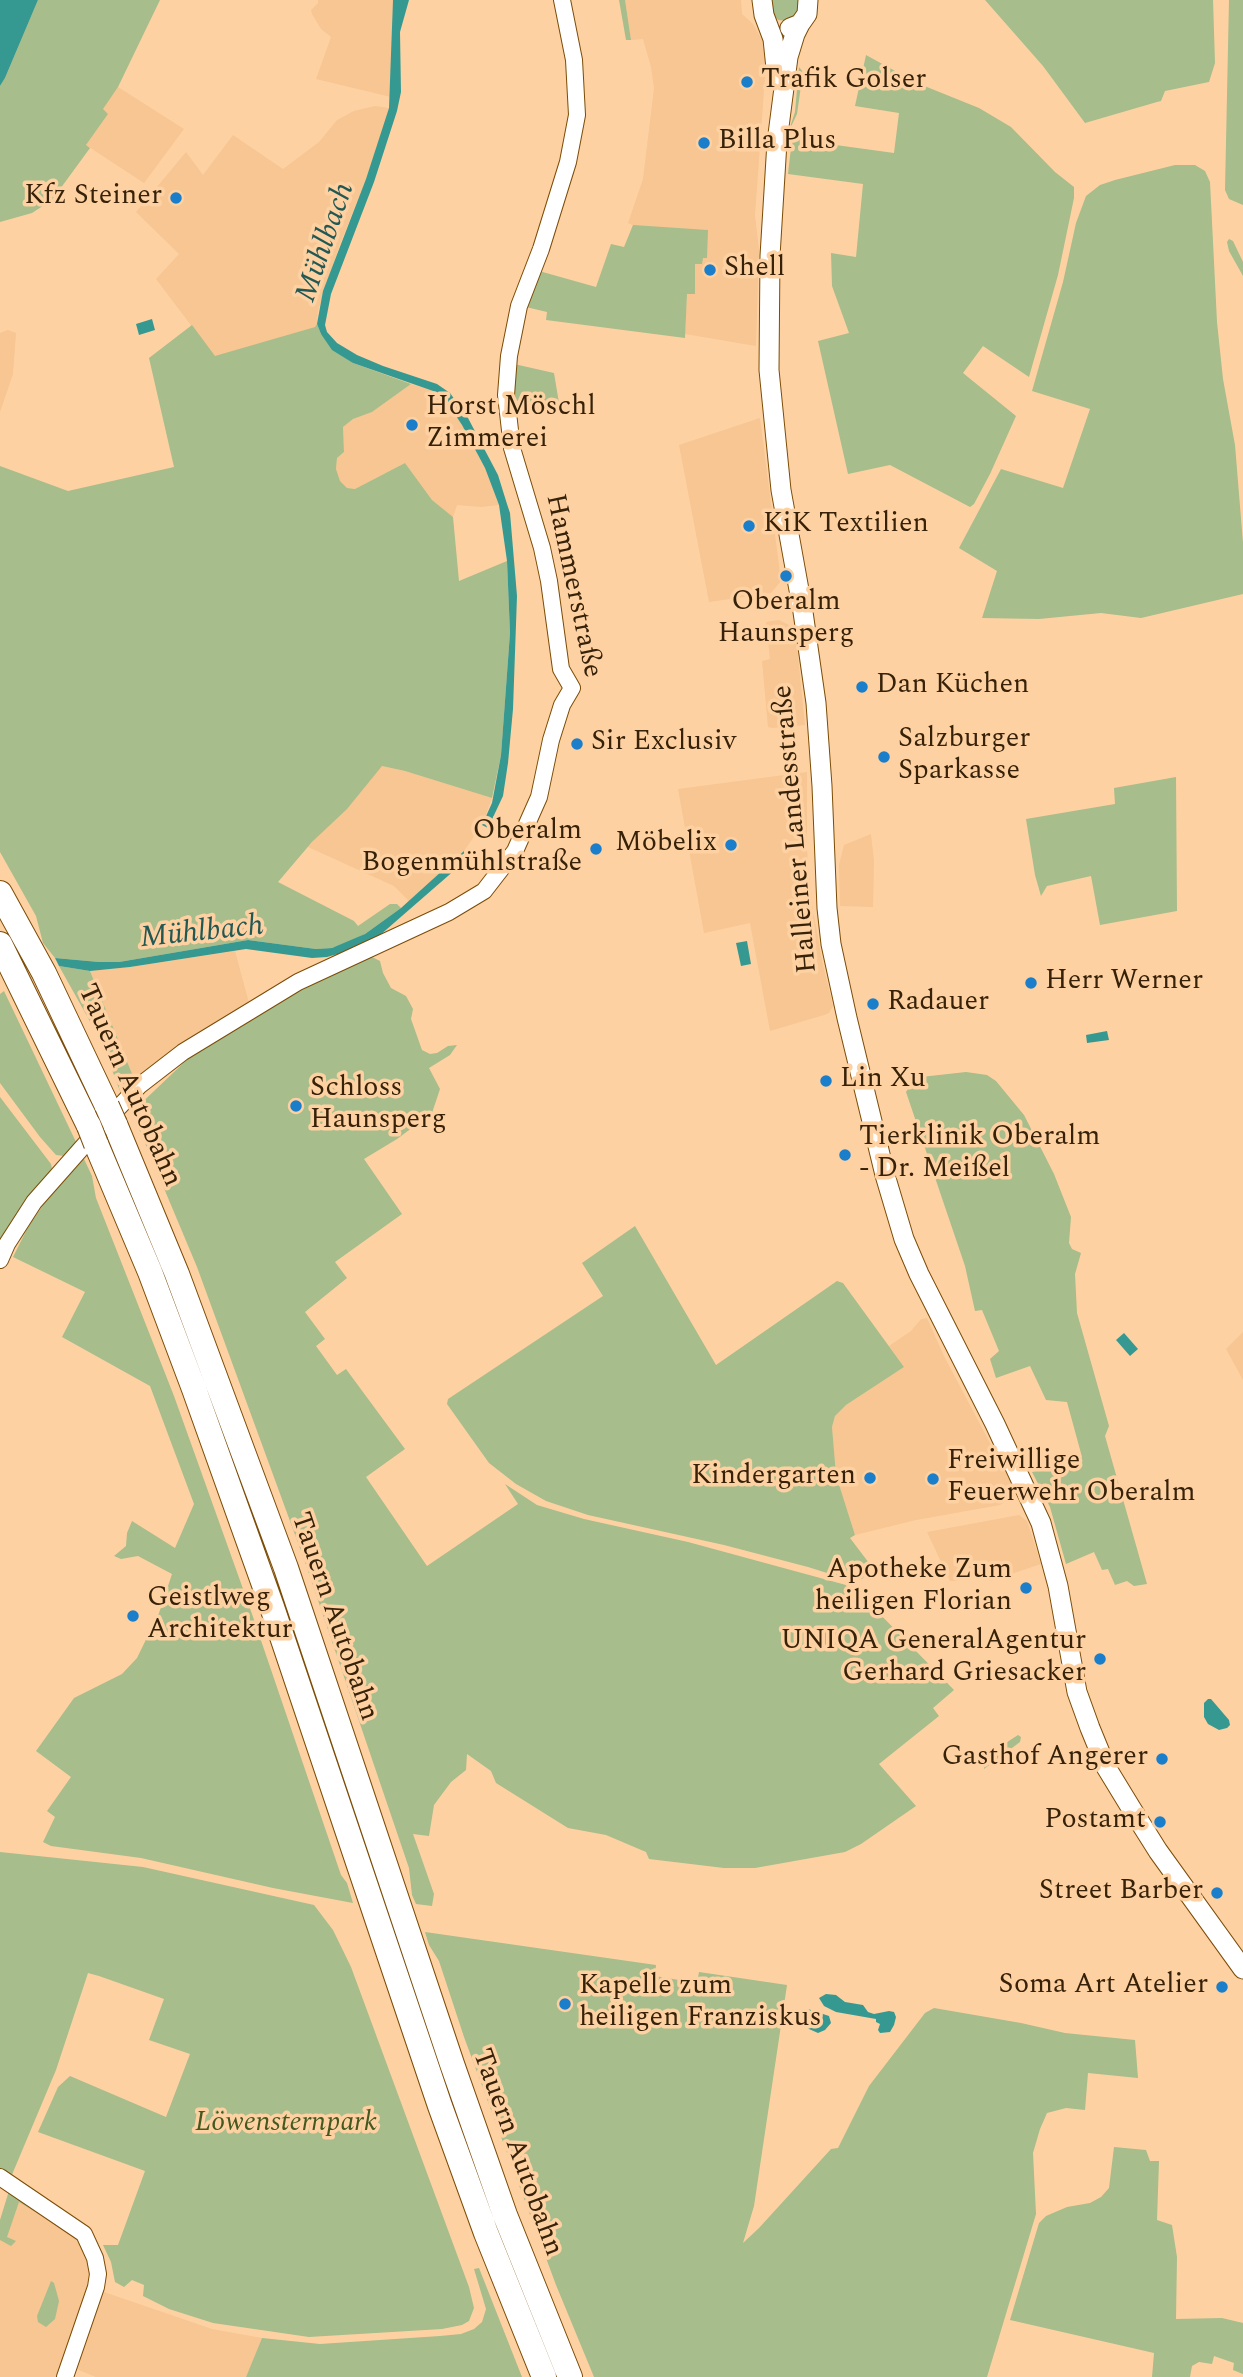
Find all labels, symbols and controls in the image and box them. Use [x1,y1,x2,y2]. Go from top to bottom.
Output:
place label: Trafik Golser [761,65,926,99]
marker: Trafik Golser [739,74,755,90]
place label: Billa Plus [718,126,836,160]
marker: Billa Plus [696,135,712,151]
water label: Mühlbach [290,179,364,307]
place label: Kfz Steiner [24,181,162,215]
marker: Kfz Steiner [168,190,184,206]
place label: Shell [724,253,785,287]
marker: Shell [702,262,718,278]
place label: Horst Möschl Zimmerei [426,392,596,458]
marker: Horst Möschl Zimmerei [404,417,420,433]
street label: Hammerstraße [536,491,608,681]
place label: KiK Textilien [763,509,929,543]
marker: KiK Textilien [741,518,757,534]
marker: Oberalm Haunsperg [778,568,794,584]
place label: Oberalm Haunsperg [718,587,854,653]
place label: Dan Küchen [876,670,1029,704]
marker: Dan Küchen [854,679,870,695]
street label: Halleiner Landesstraße [768,683,826,975]
place label: Salzburger Sparkasse [898,724,1030,790]
place label: Sir Exclusiv [591,727,736,761]
marker: Sir Exclusiv [569,736,585,752]
marker: Salzburger Sparkasse [876,749,892,765]
place label: Oberalm Bogenmühlstraße [361,816,582,882]
place label: Möbelix [615,828,717,862]
marker: Möbelix [723,837,739,853]
marker: Oberalm Bogenmühlstraße [588,841,604,857]
water label: Mühlbach [139,910,265,958]
place label: Herr Werner [1045,966,1203,1000]
marker: Herr Werner [1023,975,1039,991]
street label: Tauern Autobahn [68,980,188,1192]
place label: Radauer [887,987,989,1021]
marker: Radauer [865,996,881,1012]
place label: Lin Xu [840,1064,926,1098]
place label: Schloss Haunsperg [310,1073,446,1139]
marker: Lin Xu [818,1073,834,1089]
marker: Schloss Haunsperg [288,1098,304,1114]
place label: Tierklinik Oberalm - Dr. Meißel [859,1122,1100,1188]
marker: Tierklinik Oberalm - Dr. Meißel [837,1147,853,1163]
place label: Freiwillige Feuerwehr Oberalm [947,1446,1196,1512]
place label: Kindergarten [691,1461,856,1495]
marker: Kindergarten [862,1470,878,1486]
marker: Freiwillige Feuerwehr Oberalm [925,1471,941,1487]
street label: Tauern Autobahn [282,1508,384,1726]
place label: Apotheke Zum heiligen Florian [815,1555,1012,1621]
marker: Apotheke Zum heiligen Florian [1018,1580,1034,1596]
place label: Geistlweg Architektur [147,1583,293,1649]
marker: Geistlweg Architektur [125,1608,141,1624]
place label: UNIQA GeneralAgentur Gerhard Griesacker [780,1626,1086,1692]
marker: UNIQA GeneralAgentur Gerhard Griesacker [1092,1651,1108,1667]
place label: Gasthof Angerer [942,1742,1148,1776]
marker: Gasthof Angerer [1154,1751,1170,1767]
place label: Postamt [1044,1805,1146,1839]
marker: Postamt [1152,1814,1168,1830]
place label: Street Barber [1039,1876,1203,1910]
marker: Street Barber [1209,1885,1225,1901]
place label: Soma Art Atelier [999,1970,1208,2004]
place label: Kapelle zum heiligen Franziskus [579,1971,822,2037]
marker: Soma Art Atelier [1214,1979,1230,1995]
marker: Kapelle zum heiligen Franziskus [557,1996,573,2012]
street label: Tauern Autobahn [463,2045,569,2261]
park label: Löwensternpark [195,2108,377,2142]

